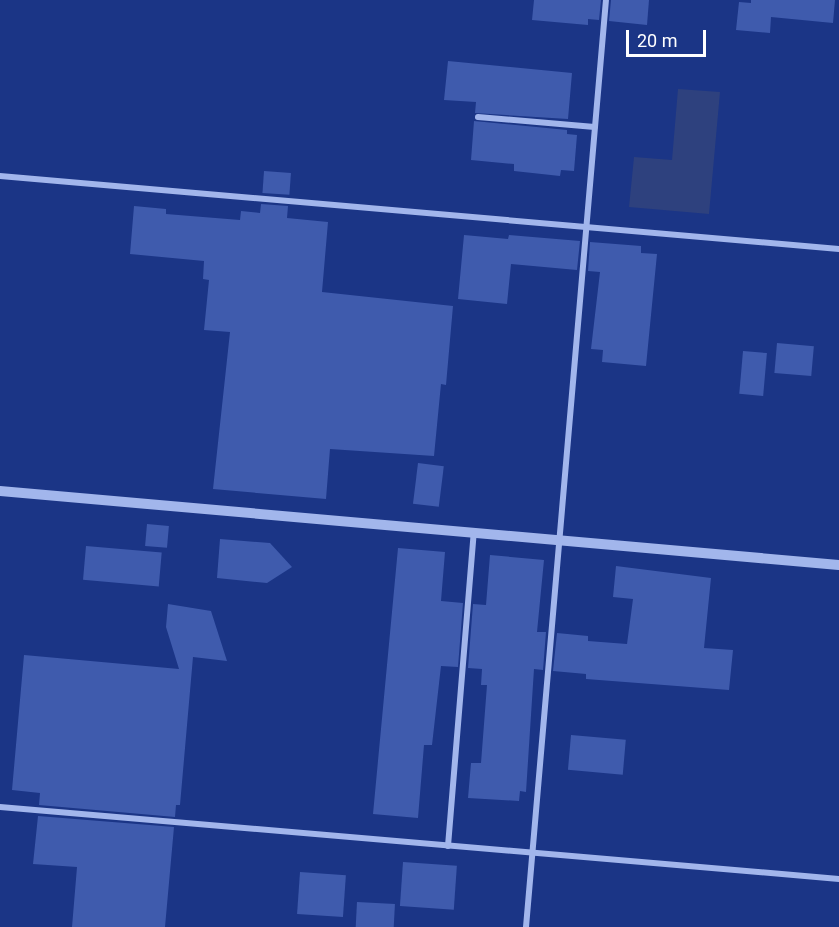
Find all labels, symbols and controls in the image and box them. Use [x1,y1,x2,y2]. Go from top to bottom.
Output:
scale bar [629,18,708,56]
text: 20 m [637,30,677,51]

